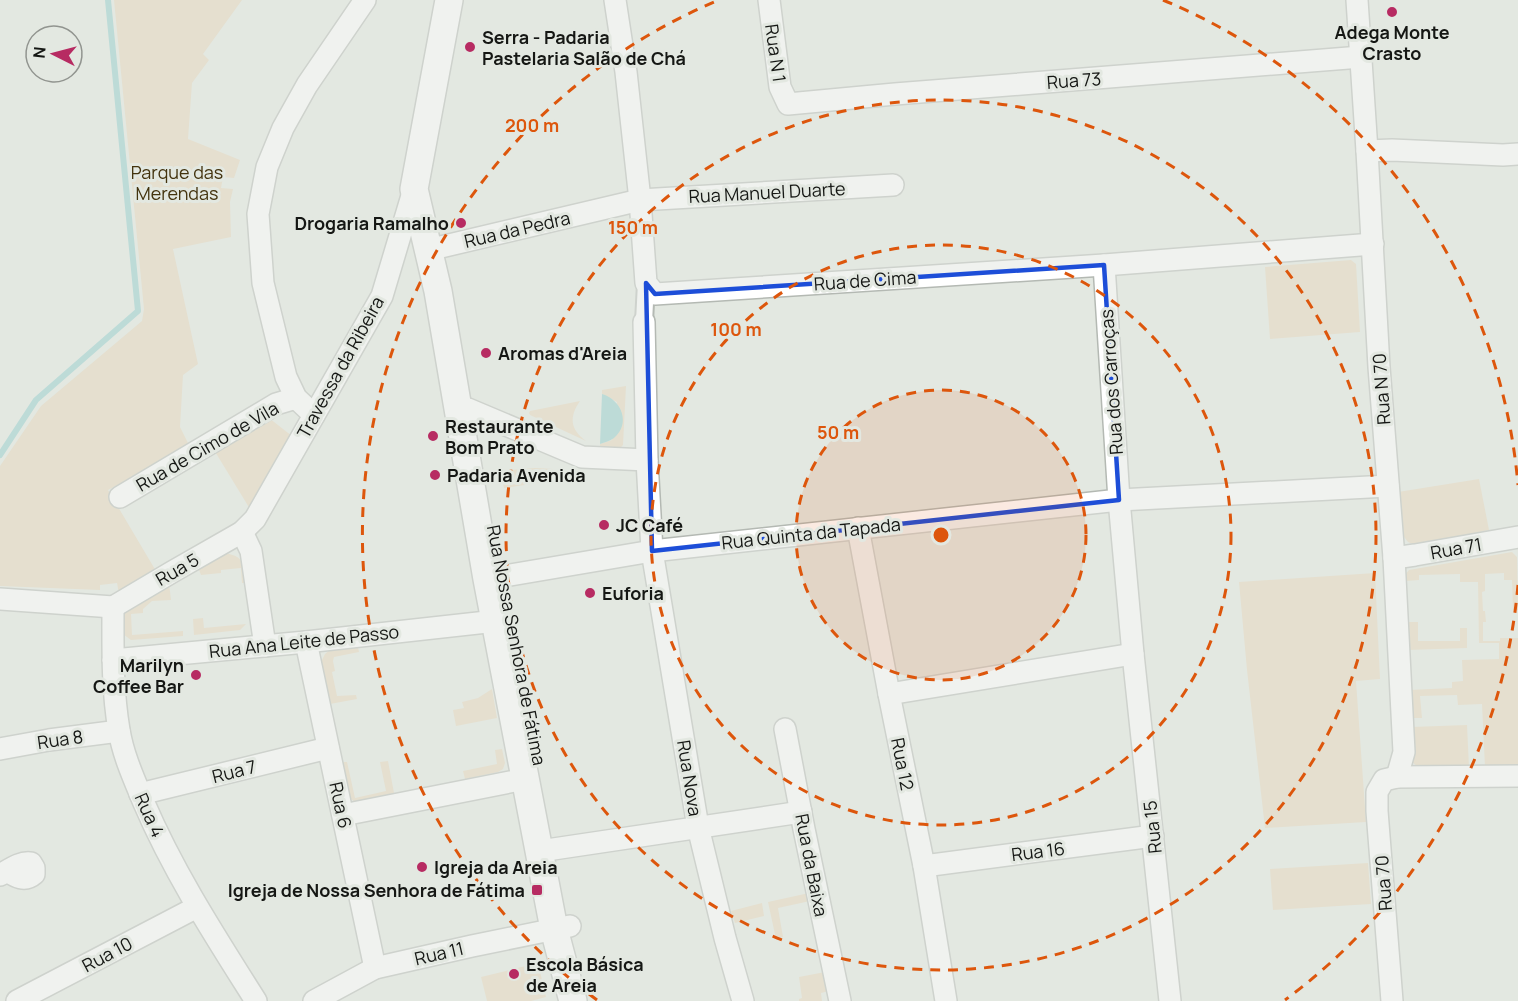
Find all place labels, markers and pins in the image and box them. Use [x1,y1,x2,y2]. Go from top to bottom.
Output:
marker: Adega Monte Crasto [1385,5,1399,19]
place label: Adega Monte Crasto [1335,20,1450,65]
place label: Serra - Padaria Pastelaria Salão de Chá [482,25,686,70]
marker: Serra - Padaria Pastelaria Salão de Chá [463,40,477,54]
place label: Drogaria Ramalho [294,211,449,235]
marker: Drogaria Ramalho [454,216,468,230]
place label: Aromas d'Areia [498,341,627,365]
marker: Aromas d'Areia [479,346,493,360]
place label: Restaurante Bom Prato [445,414,554,459]
marker: Restaurante Bom Prato [426,429,440,443]
place label: Padaria Avenida [447,463,586,487]
marker: Padaria Avenida [428,468,442,482]
place label: JC Café [616,513,683,537]
marker: JC Café [597,518,611,532]
centre of rings [931,525,951,545]
place label: Euforia [602,581,664,605]
marker: Euforia [583,586,597,600]
place label: Marilyn Coffee Bar [93,653,184,698]
marker: Marilyn Coffee Bar [189,668,203,682]
place label: Igreja da Areia [434,855,558,879]
marker: Igreja da Areia [415,860,429,874]
place label: Igreja de Nossa Senhora de Fátima [228,878,525,902]
marker: Igreja de Nossa Senhora de Fátima [530,883,544,897]
place label: Escola Básica de Areia [526,952,644,997]
marker: Escola Básica de Areia [507,967,521,981]

